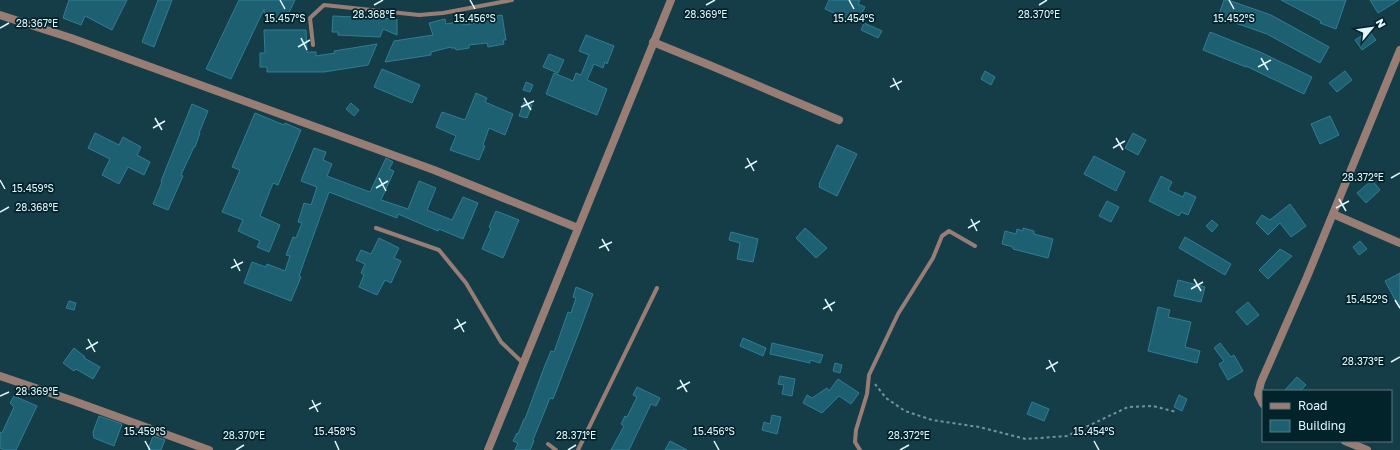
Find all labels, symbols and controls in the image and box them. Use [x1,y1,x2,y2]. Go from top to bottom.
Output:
text: 28.368°E [353,8,395,20]
text: 28.369°E [685,8,727,20]
text: 28.370°E [1018,8,1060,20]
north arrow [1352,8,1392,48]
text: 15.457°S [264,12,306,24]
text: 15.456°S [454,12,496,24]
text: 15.454°S [833,12,875,24]
text: 15.452°S [1213,12,1255,24]
text: N [1373,16,1389,30]
text: 28.367°E [16,17,58,29]
text: 28.372°E [1342,171,1384,183]
text: 15.459°S [12,182,54,194]
text: 28.368°E [16,201,58,213]
text: 15.452°S [1346,293,1388,305]
text: 28.373°E [1342,355,1384,367]
text: 28.369°E [16,385,58,397]
legend [1262,390,1392,442]
text: Road [1298,398,1327,413]
text: Building [1298,418,1346,433]
text: 15.459°S [124,425,166,437]
text: 15.458°S [314,425,356,437]
text: 15.456°S [693,425,735,437]
text: 15.454°S [1073,425,1115,437]
text: 28.370°E [223,429,265,441]
text: 28.371°E [556,429,596,441]
text: 28.372°E [888,429,930,441]

